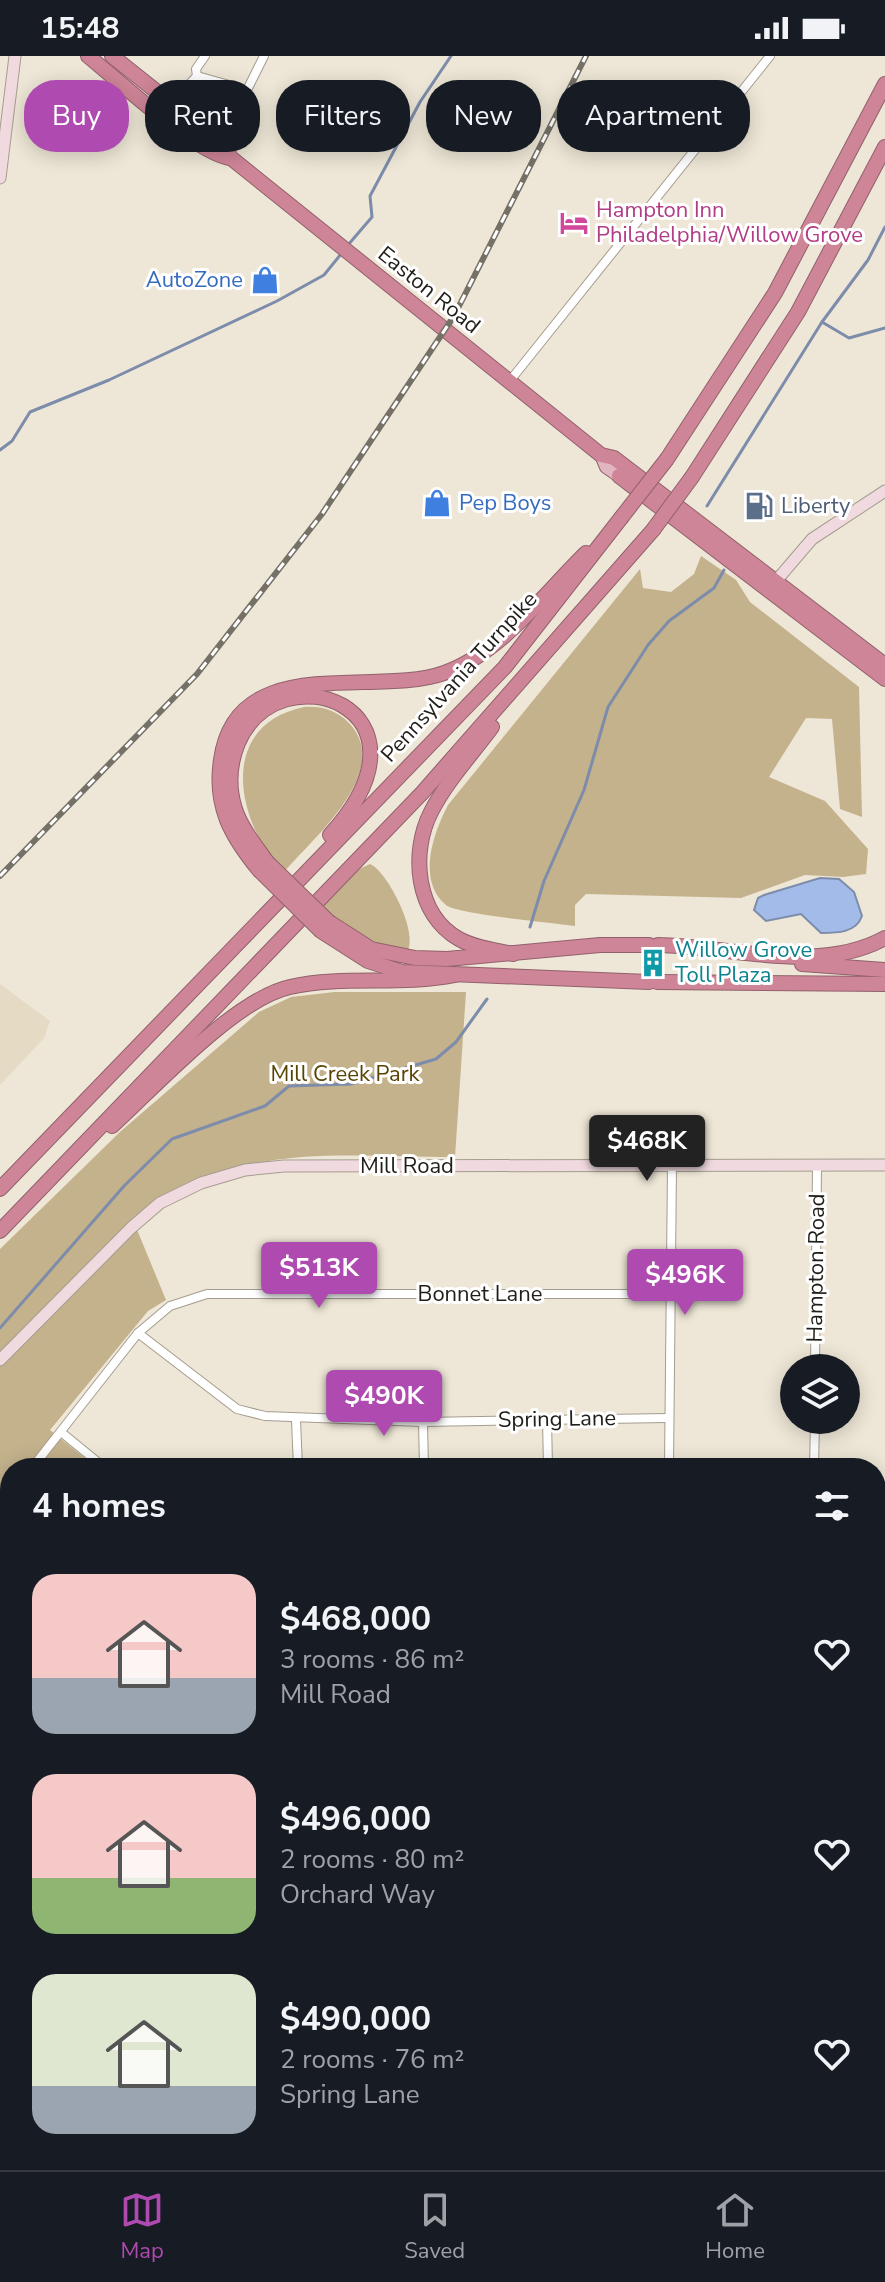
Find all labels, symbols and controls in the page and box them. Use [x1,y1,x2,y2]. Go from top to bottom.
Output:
text: 15:48 [40,8,119,49]
chip: Buy [24,80,129,152]
chip: Rent [145,80,260,152]
chip: Filters [276,80,410,152]
chip: New [426,80,541,152]
chip: Apartment [557,80,750,152]
place label: Hampton Inn Philadelphia/Willow Grove [596,195,863,250]
hotel icon: Hampton Inn Philadelphia/Willow Grove [559,208,589,238]
street label: Easton Road [371,239,487,341]
place label: AutoZone [146,265,243,295]
shop icon: AutoZone [250,265,280,295]
shop icon: Pep Boys [422,488,452,518]
place label: Pep Boys [459,488,551,518]
fuel station icon: Liberty [744,491,774,521]
place label: Liberty [781,491,851,521]
street label: Pennsylvania Turnpike [374,585,544,769]
place label: Willow Grove Toll Plaza [675,935,812,990]
building icon: Willow Grove Toll Plaza [638,948,668,978]
park label: Mill Creek Park [270,1059,421,1089]
pin: $468K [591,1115,703,1183]
text: $468K [607,1123,687,1158]
street label: Mill Road [360,1151,454,1181]
street label: Hampton Road [800,1193,832,1343]
pin: $513K [263,1242,375,1310]
pin: $496K [629,1249,741,1317]
text: $513K [279,1250,359,1285]
text: $496K [645,1257,725,1292]
street label: Bonnet Lane [418,1279,542,1309]
map controls [780,1354,860,1434]
button: layers [780,1354,860,1434]
pin: $490K [328,1370,440,1438]
text: $490K [344,1378,424,1413]
street label: Spring Lane [498,1403,616,1435]
text: 4 homes [32,1483,166,1529]
icon: filters [810,1484,854,1528]
text: $468,000 [280,1596,431,1642]
icon: home [96,1606,192,1702]
icon: heart [810,1632,854,1676]
text: 3 rooms · 86 m² [280,1642,464,1677]
text: Mill Road [280,1677,391,1712]
text: $496,000 [280,1796,431,1842]
icon: home [96,1806,192,1902]
icon: heart [810,1832,854,1876]
text: 2 rooms · 80 m² [280,1842,464,1877]
text: Orchard Way [280,1877,435,1912]
text: $490,000 [280,1996,431,2042]
icon: home [96,2006,192,2102]
icon: heart [810,2032,854,2076]
text: 2 rooms · 76 m² [280,2042,464,2077]
text: Spring Lane [280,2077,420,2112]
tab: Map [120,2188,164,2266]
tab: Saved [404,2188,465,2266]
tab: Home [705,2188,765,2266]

